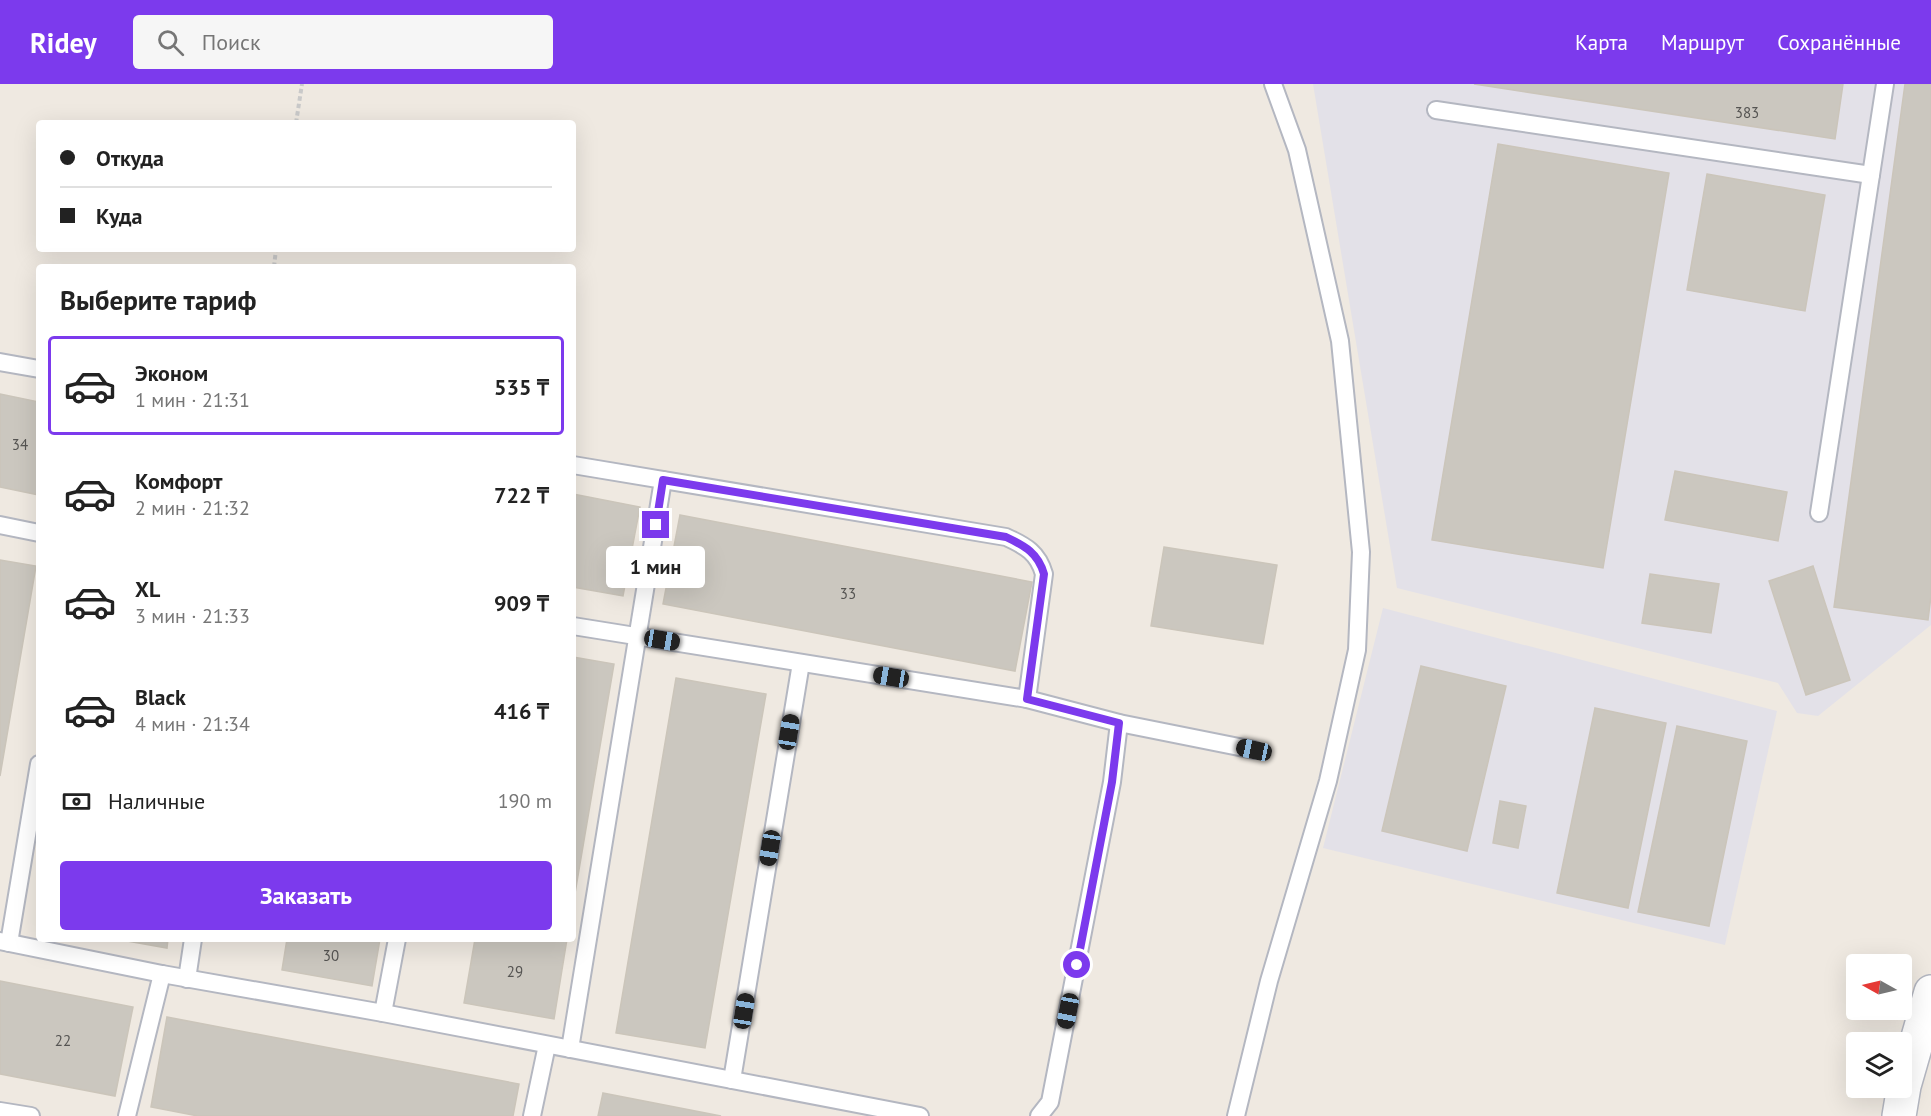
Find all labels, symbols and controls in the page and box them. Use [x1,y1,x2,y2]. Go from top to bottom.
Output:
search box [133,15,553,69]
text: Ridey [30,24,97,61]
icon: search [154,26,187,59]
text: Поиск [202,28,260,56]
text: Карта [1575,29,1628,56]
text: Маршрут [1661,29,1744,56]
text: Сохранённые [1777,29,1901,56]
house number: 383 [1735,103,1759,122]
text: Откуда [96,144,164,172]
text: Куда [96,202,143,230]
text: Выберите тариф [60,283,256,317]
icon: car [63,359,117,413]
text: Эконом [135,359,208,387]
text: 535 ₸ [494,373,549,401]
text: 1 мин · 21:31 [135,387,250,413]
house number: 34 [12,435,28,454]
icon: car [63,467,117,521]
text: Комфорт [135,467,223,495]
text: 722 ₸ [494,481,549,509]
text: 2 мин · 21:32 [135,495,250,521]
route end [642,511,669,538]
callout: 1 мин [606,546,706,588]
text: 1 мин [630,554,681,580]
icon: car [63,575,117,629]
text: XL [135,575,160,603]
house number: 33 [840,584,856,603]
text: 909 ₸ [494,589,549,617]
text: 3 мин · 21:33 [135,603,250,629]
car [643,628,681,652]
car [872,665,910,689]
icon: car [63,683,117,737]
text: Black [135,683,186,711]
text: 416 ₸ [494,697,549,725]
text: 4 мин · 21:34 [135,711,250,737]
car [777,713,801,751]
car [1235,737,1273,763]
icon: cash [60,785,93,818]
text: Наличные [108,787,205,815]
text: 190 m [498,788,552,814]
car [758,829,782,867]
button: Заказать [60,861,552,930]
house number: 30 [323,946,339,965]
route start [1063,951,1090,978]
north arrow [1846,954,1912,1020]
map controls [1846,954,1912,1098]
house number: 29 [507,962,523,981]
car [732,992,756,1030]
car [1056,992,1080,1030]
house number: 22 [55,1031,71,1050]
button: layers [1846,1032,1912,1098]

